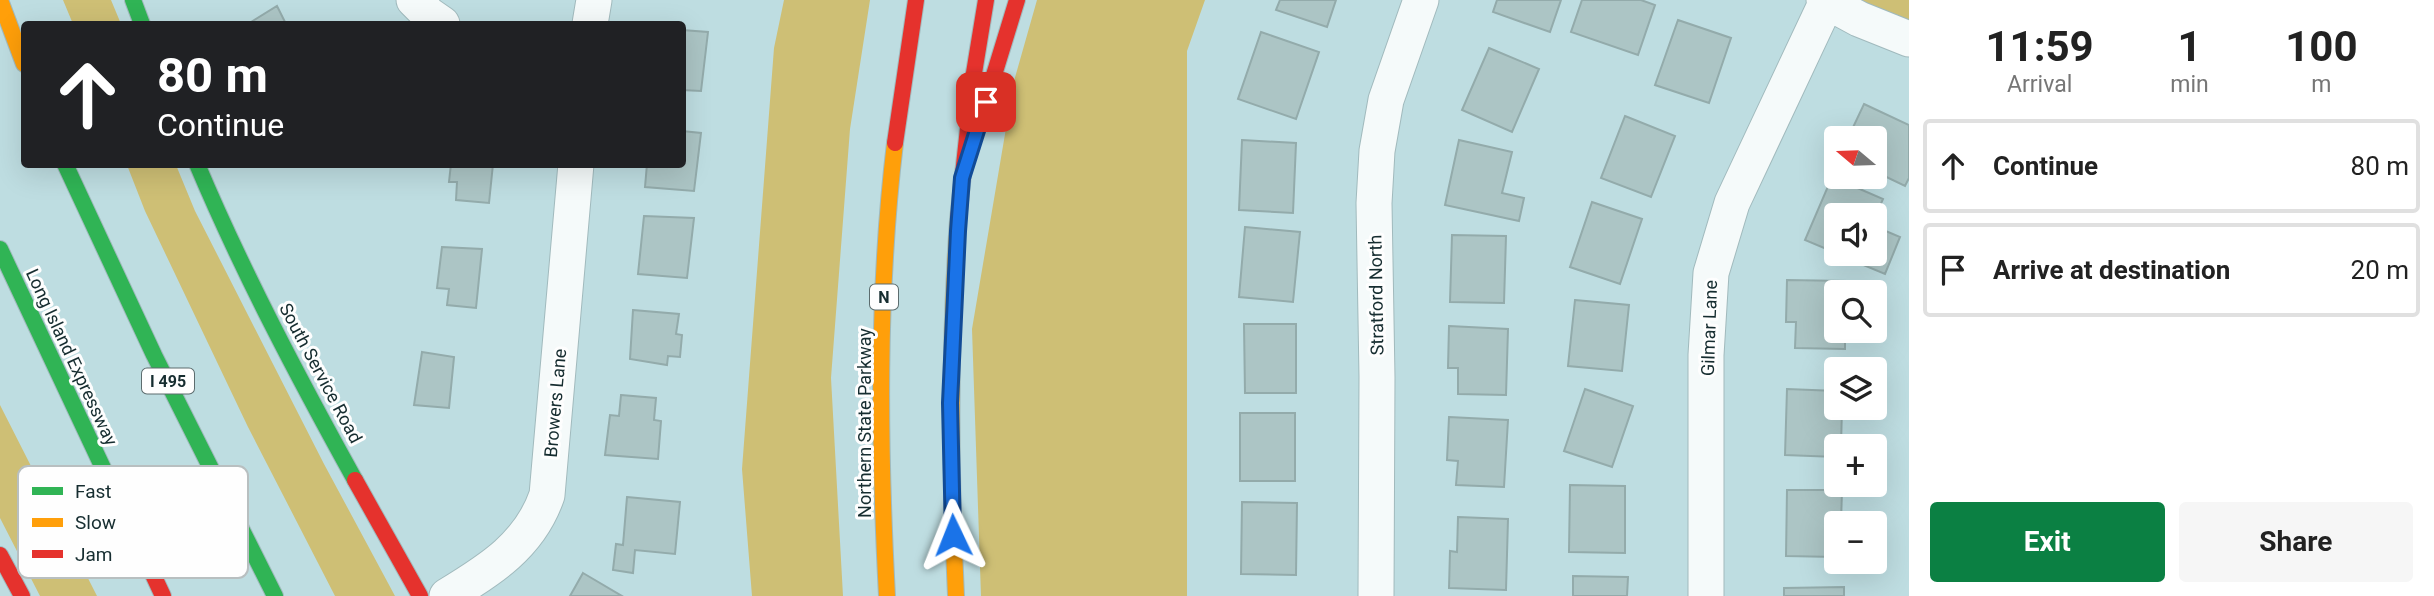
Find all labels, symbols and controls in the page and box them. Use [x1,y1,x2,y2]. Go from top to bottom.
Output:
text: 11:59 [1986,22,2094,71]
text: 1 [2177,22,2202,71]
text: 100 [2285,22,2358,71]
text: 80 m [157,47,268,104]
icon: ahead [42,49,133,140]
text: Arrival [2007,71,2072,98]
text: min [2170,71,2209,98]
text: m [2311,71,2331,98]
pin [956,72,1016,132]
icon: arrive [967,83,1005,121]
text: Continue [157,106,284,144]
north arrow [1824,126,1886,189]
map controls [1824,126,1887,574]
icon: ahead [1934,147,1972,185]
text: Continue [1993,151,2098,181]
text: 80 m [2351,151,2409,181]
button: sound [1824,203,1887,266]
street label: Stratford North [1364,235,1388,355]
icon: arrive [1934,251,1972,289]
text: Arrive at destination [1993,255,2230,285]
text: 20 m [2351,255,2409,285]
street label: Long Island Expressway [22,265,122,449]
street label: Gilmar Lane [1697,280,1721,376]
button: search [1824,280,1887,343]
road number: N [870,284,898,310]
street label: South Service Road [275,299,367,447]
street label: Northern State Parkway [854,328,875,518]
street label: Browers Lane [540,348,570,458]
button: layers [1824,357,1887,420]
road number: I 495 [142,368,194,394]
button: + [1824,434,1887,497]
legend [18,466,248,578]
text: Fast [75,480,112,503]
position arrow [916,498,990,572]
button: Exit [1930,502,2165,582]
button: Share [2179,502,2413,582]
text: Slow [75,511,116,534]
button: − [1824,511,1887,574]
text: Jam [75,543,112,566]

